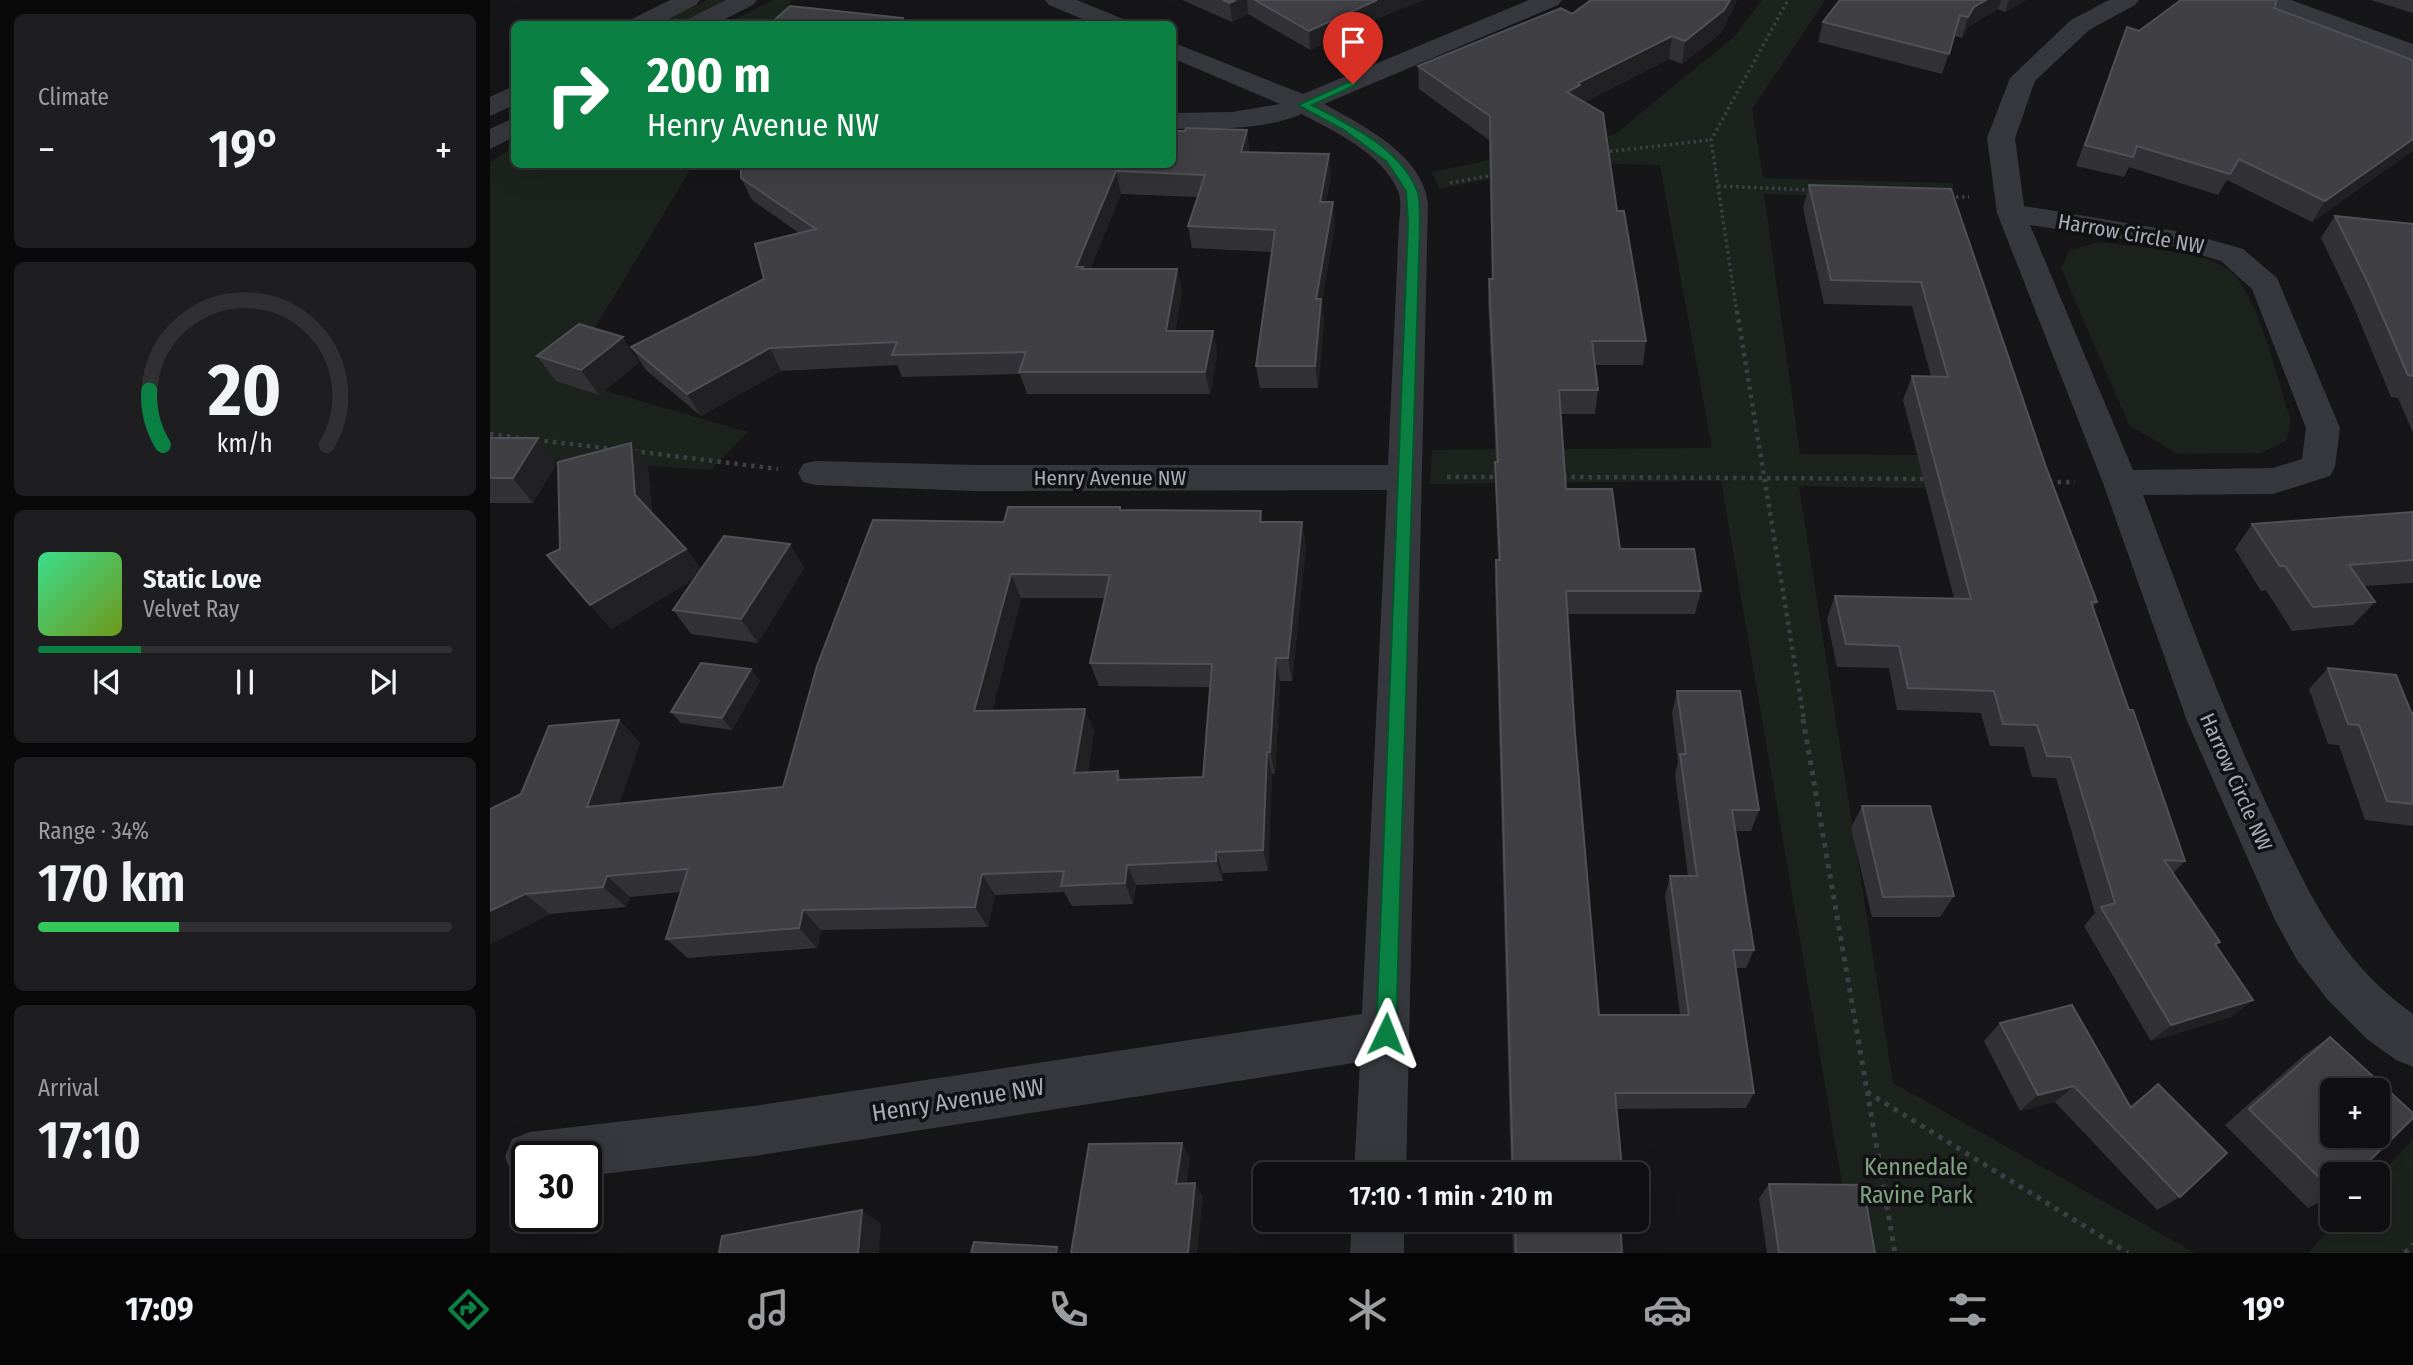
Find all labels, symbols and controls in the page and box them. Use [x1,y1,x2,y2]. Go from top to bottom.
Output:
pin [1323,12.0,1383,84]
icon: arrive [1334,23,1372,61]
text: 200 m [647,46,771,105]
icon: right [532,49,623,140]
text: Climate [38,83,109,111]
text: Henry Avenue NW [647,106,879,144]
text: 19° [209,118,281,181]
text: − [38,127,55,173]
text: + [435,127,452,173]
street label: Harrow Circle NW [2056,208,2206,260]
text: 20 [207,347,282,434]
text: km/h [217,428,273,458]
street label: Henry Avenue NW [1034,465,1186,491]
text: Static Love [143,564,261,595]
text: Velvet Ray [143,595,239,623]
icon: previous [88,663,126,701]
icon: pause [226,663,264,701]
icon: next [364,663,402,701]
street label: Harrow Circle NW [2194,709,2278,855]
text: Range · 34% [38,817,149,845]
text: 170 km [38,852,186,915]
position arrow [1349,997,1423,1071]
street label: Henry Avenue NW [870,1073,1046,1127]
text: Arrival [38,1074,99,1102]
map controls [2320,1078,2390,1232]
button: + [2320,1078,2390,1148]
text: 17:10 [38,1109,141,1172]
speed limit sign: 30 [511,1141,602,1232]
park label: Kennedale Ravine Park [1859,1153,1974,1209]
button: − [2320,1162,2390,1232]
text: 17:10 · 1 min · 210 m [1349,1181,1553,1212]
icon: directions [444,1285,493,1334]
icon: music [744,1285,793,1334]
icon: phone [1044,1285,1093,1334]
icon: climate [1343,1285,1392,1334]
icon: car [1643,1285,1692,1334]
icon: filters [1943,1285,1992,1334]
text: 17:09 [125,1290,194,1328]
text: 19° [2243,1290,2288,1328]

